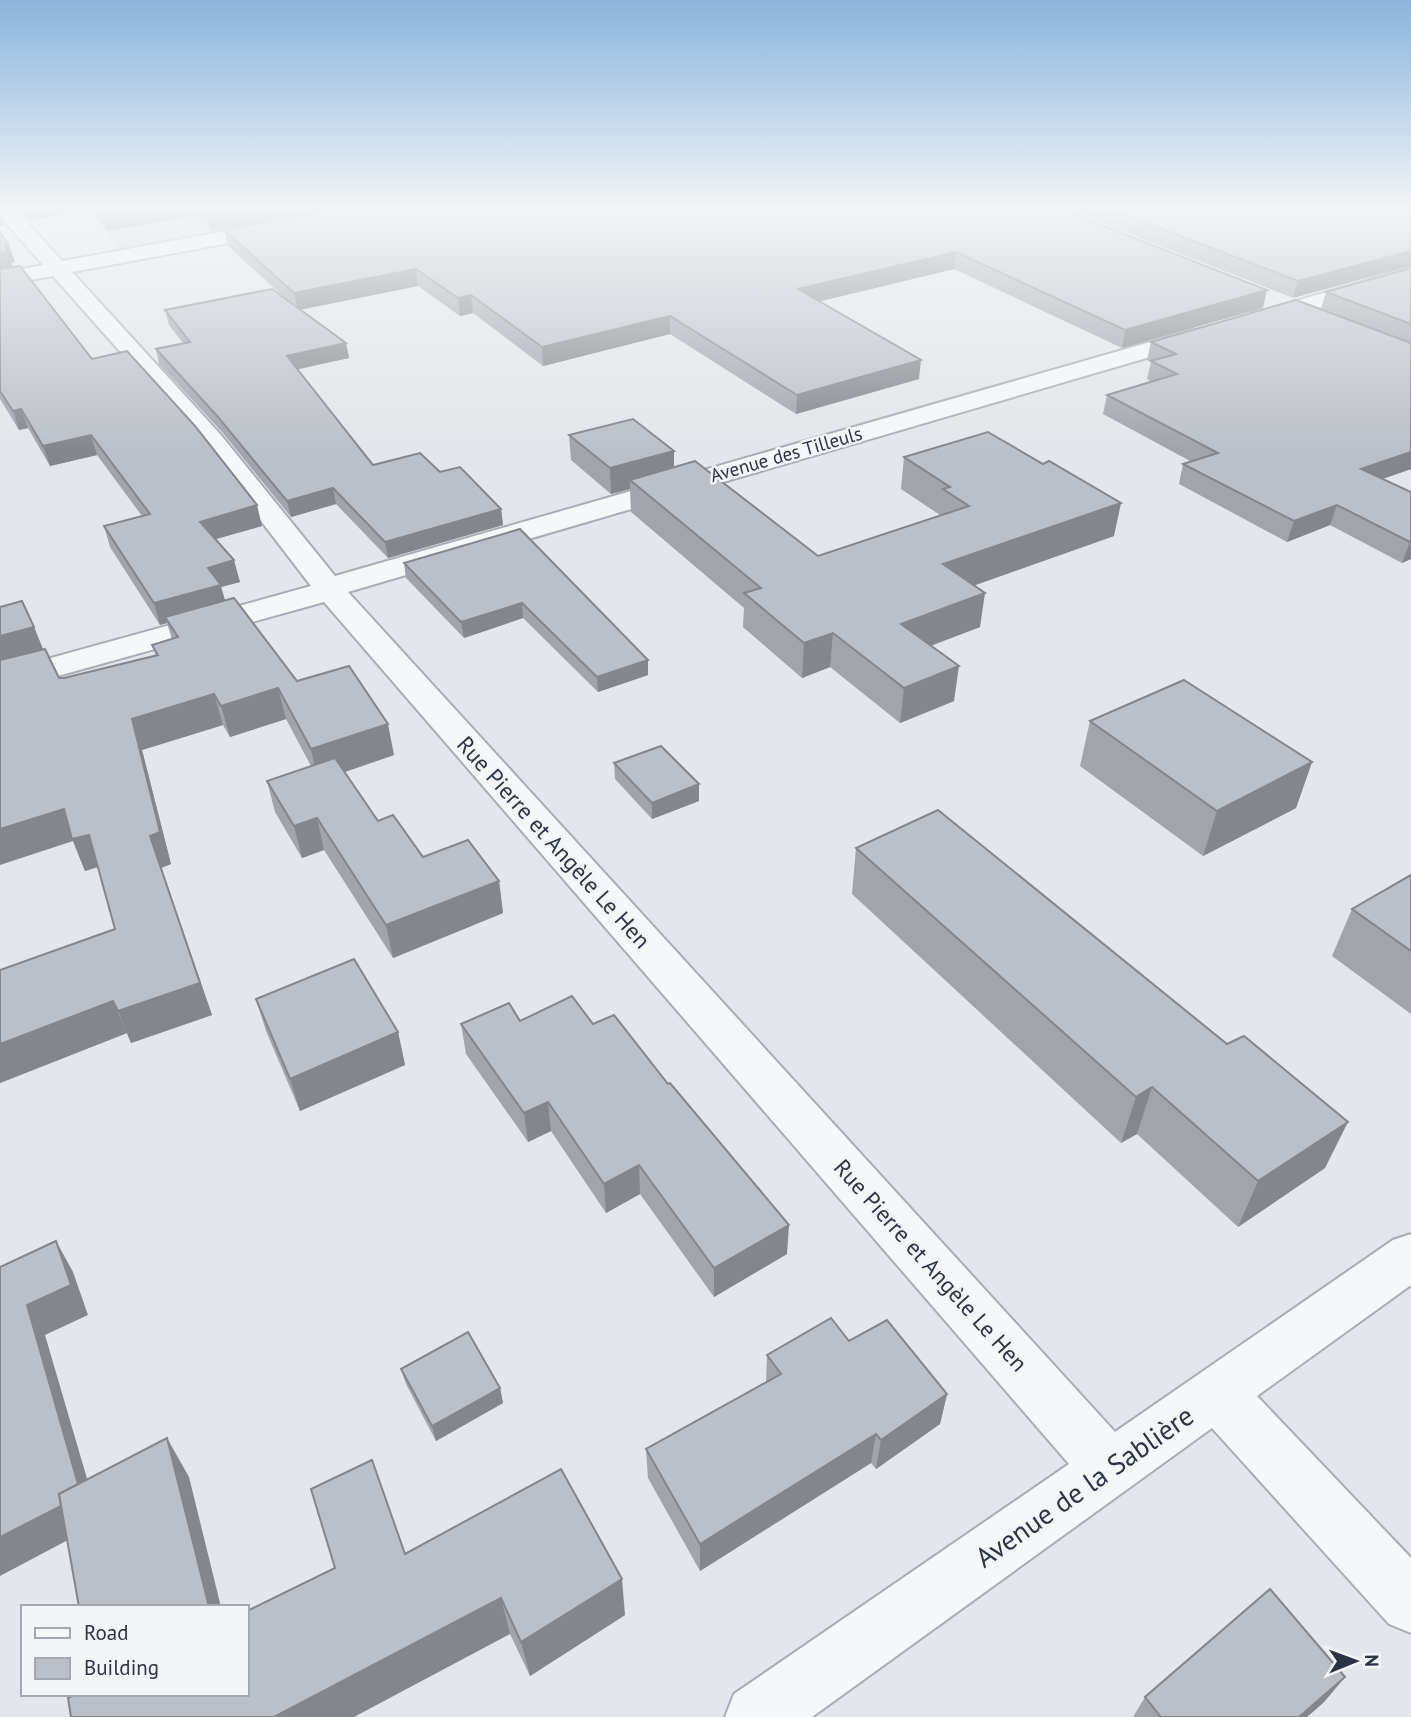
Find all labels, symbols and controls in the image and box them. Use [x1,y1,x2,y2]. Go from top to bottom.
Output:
street label: Avenue des Tilleuls [707,421,865,487]
street label: Rue Pierre et Angèle Le Hen [451,730,657,954]
street label: Rue Pierre et Angèle Le Hen [828,1153,1034,1377]
street label: Avenue de la Sablière [967,1397,1201,1575]
legend [21,1605,248,1696]
text: Road [84,1619,128,1646]
north arrow [1320,1626,1390,1696]
text: Building [84,1654,159,1681]
text: N [1360,1654,1384,1667]

